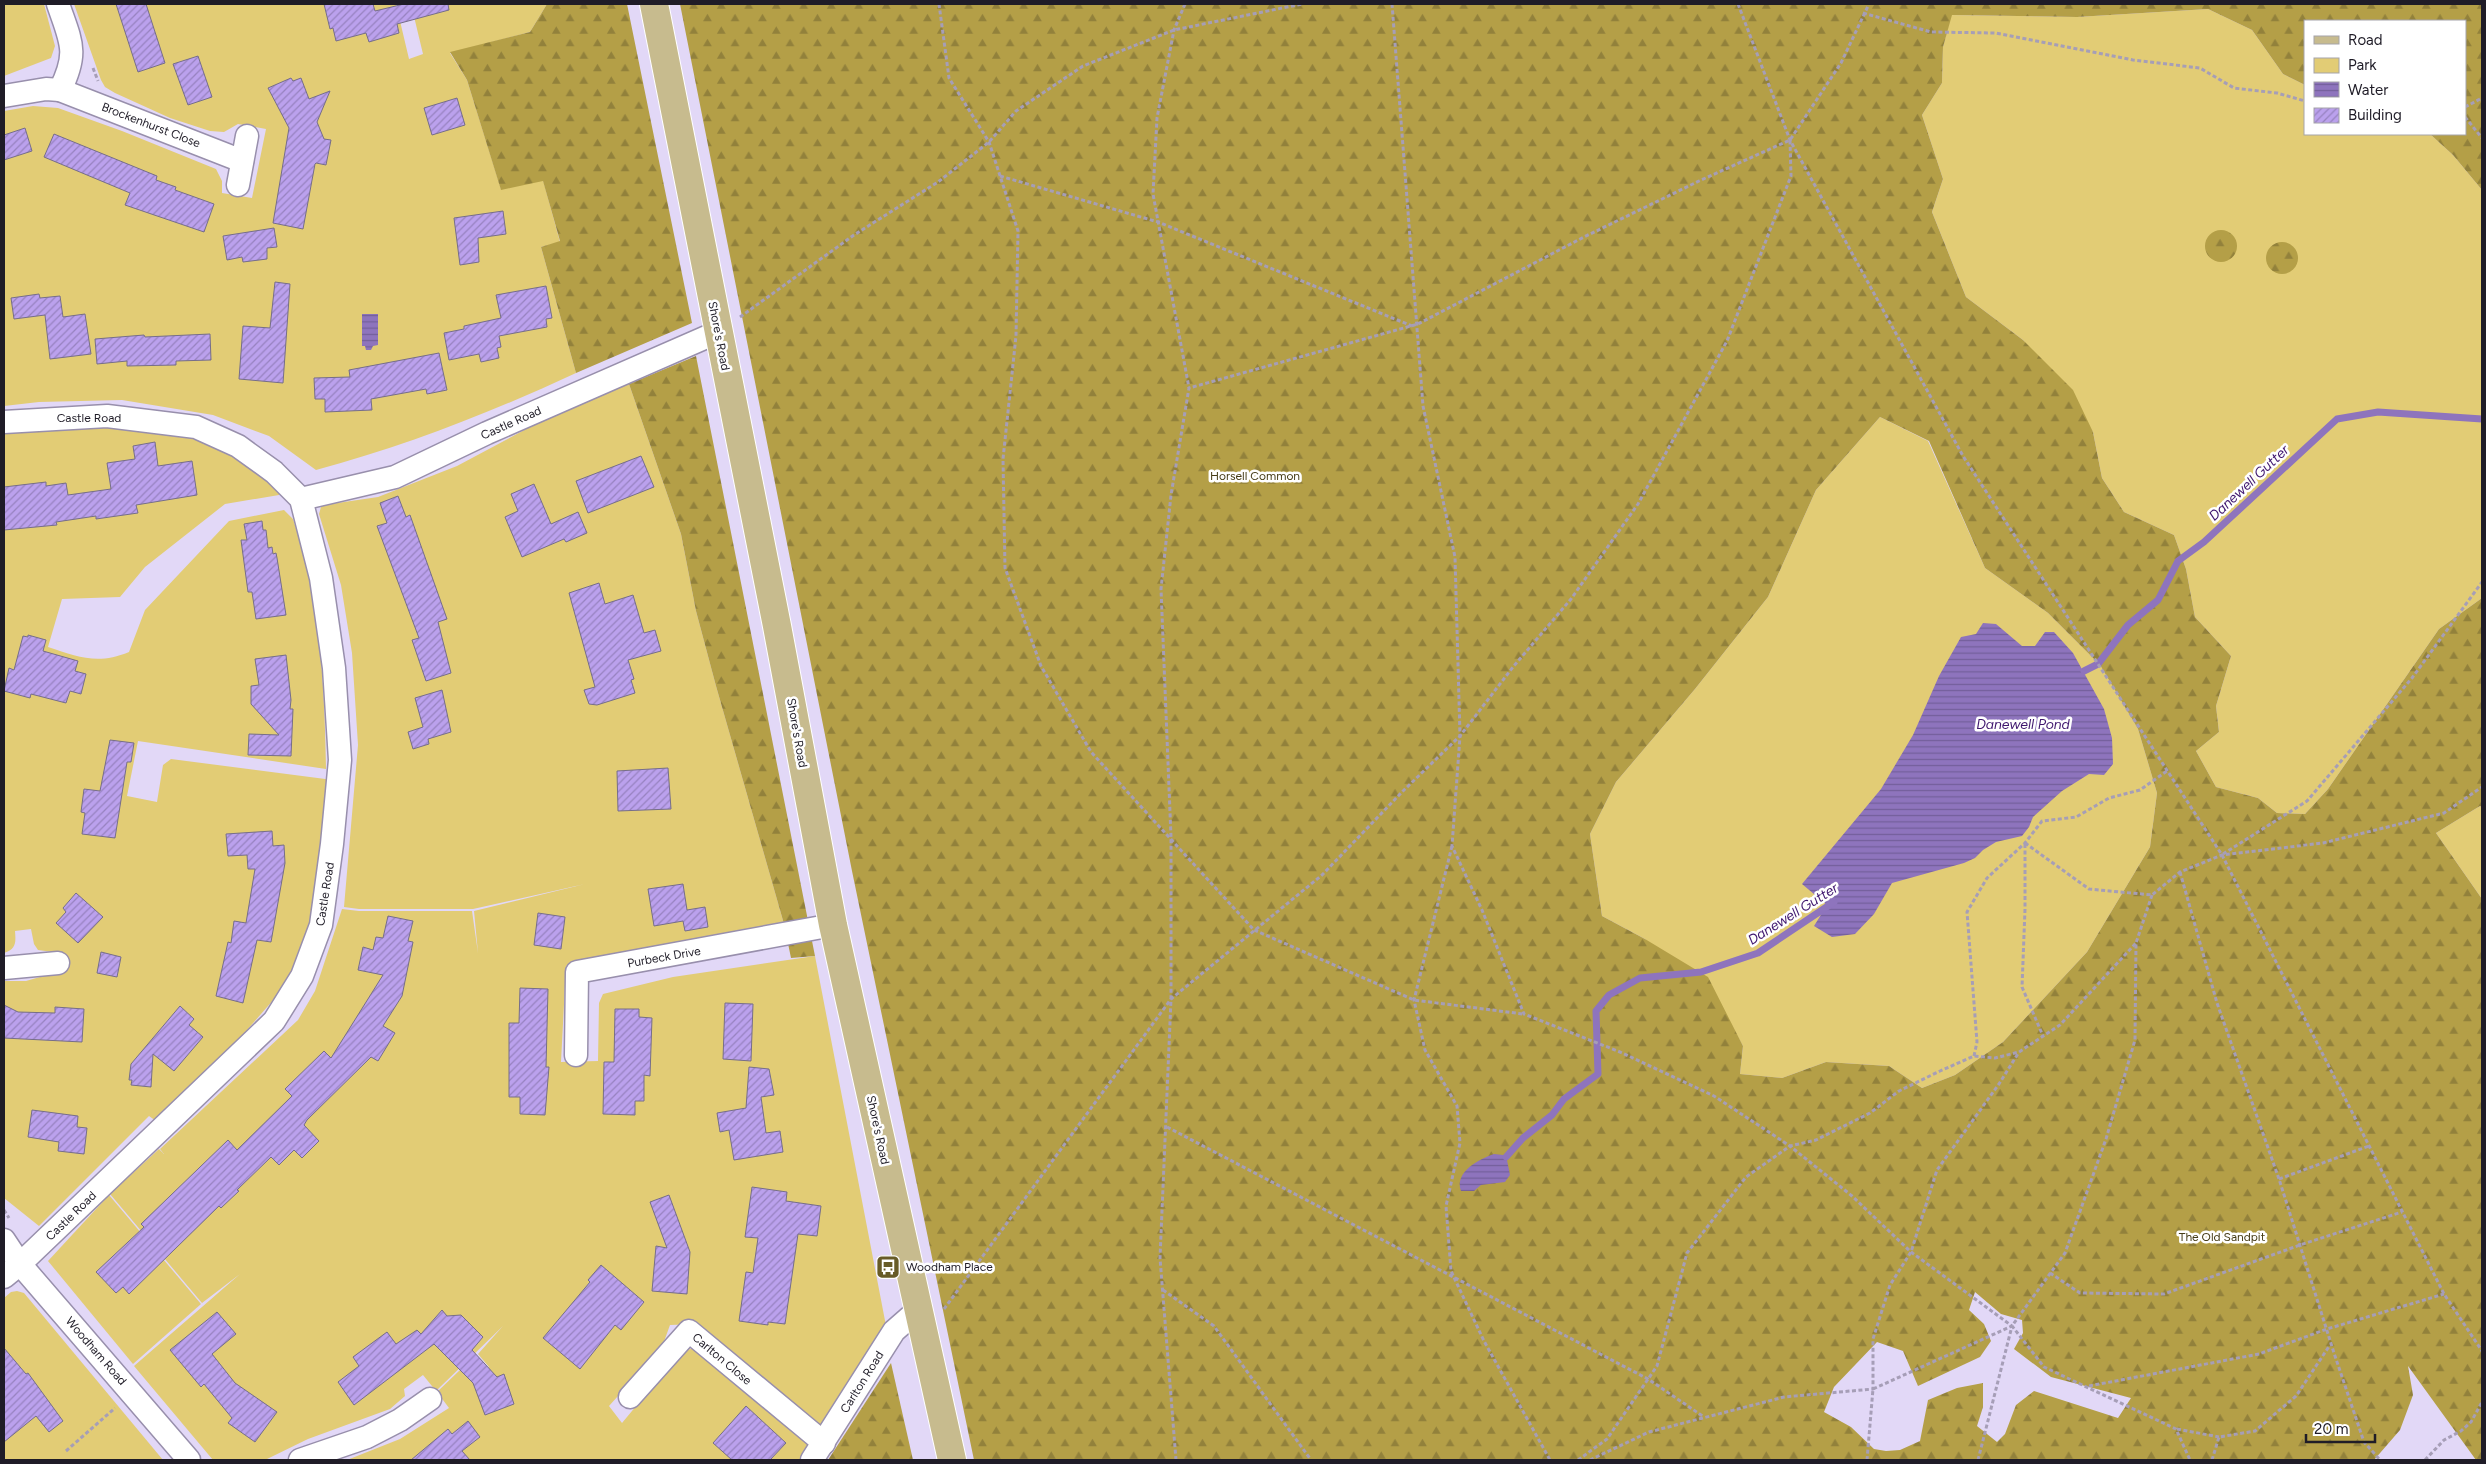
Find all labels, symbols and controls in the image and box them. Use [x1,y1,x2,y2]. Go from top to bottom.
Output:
legend [2304,20,2466,135]
text: Road [2348,31,2383,49]
text: Park [2348,56,2377,74]
text: Water [2348,81,2388,99]
street label: Brockenhurst Close [100,100,203,150]
text: Building [2348,106,2402,124]
street label: Shore's Road [705,300,733,372]
street label: Castle Road [479,403,543,443]
street label: Castle Road [57,411,121,425]
water label: Danewell Gutter [2205,441,2293,524]
park label: Horsell Common [1210,469,1300,483]
street label: Shore's Road [784,697,810,769]
water label: Danewell Pond [1976,716,2071,733]
street label: Castle Road [313,861,337,927]
water label: Danewell Gutter [1745,879,1842,949]
street label: Purbeck Drive [626,944,702,970]
street label: Shore's Road [864,1094,892,1166]
street label: Castle Road [43,1188,99,1244]
park label: The Old Sandpit [2179,1230,2266,1244]
bus stop icon: Woodham Place [875,1254,901,1280]
place label: Woodham Place [906,1260,993,1274]
street label: Woodham Road [63,1314,129,1388]
street label: Carlton Close [690,1330,755,1388]
street label: Carlton Road [837,1349,887,1415]
scale bar [2306,1412,2375,1444]
text: 20 m [2314,1420,2348,1438]

